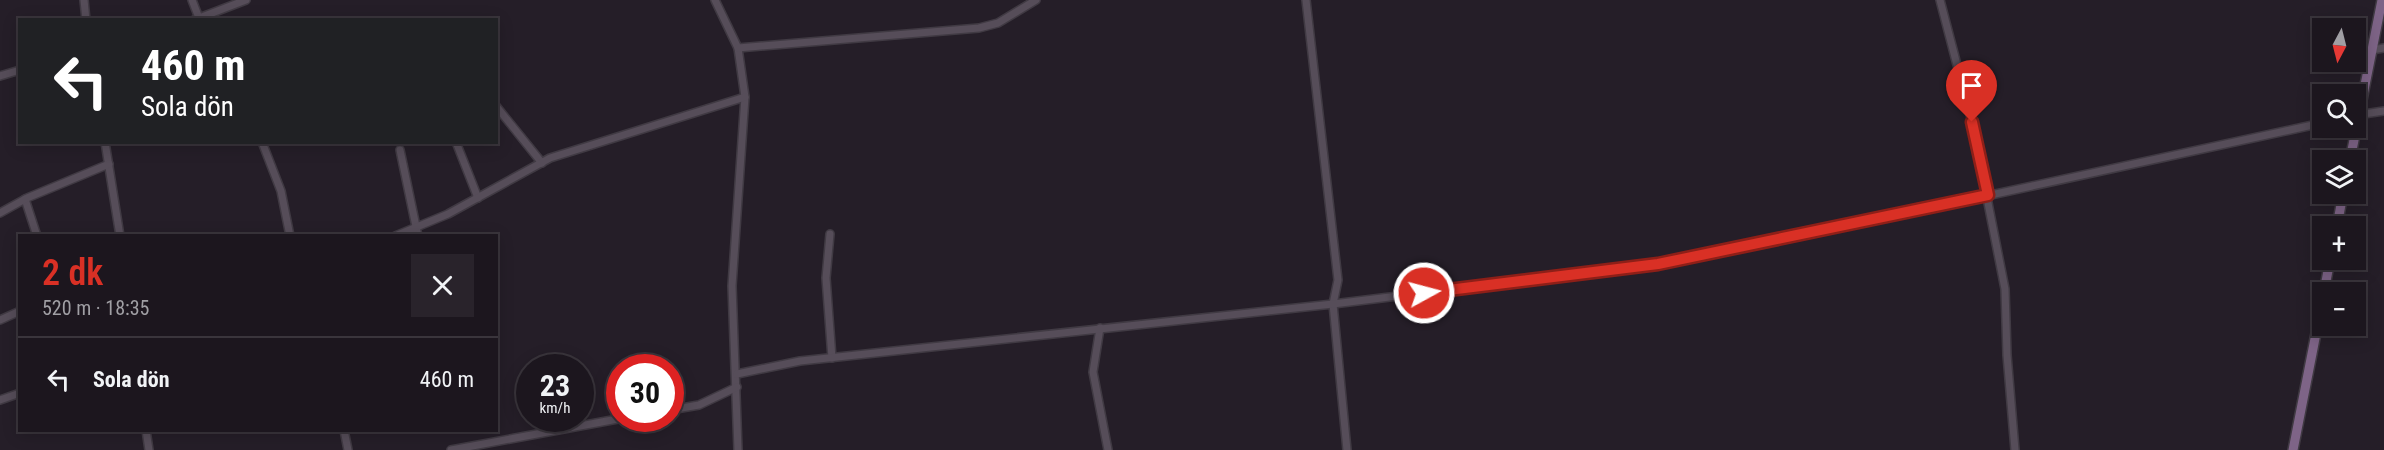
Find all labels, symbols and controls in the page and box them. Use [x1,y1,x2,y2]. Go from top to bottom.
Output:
north arrow [2312,18,2366,72]
map controls [2312,18,2366,336]
text: 460 m [141,41,246,90]
icon: left [42,42,120,120]
pin [1946,60,1997,122]
icon: arrive [1955,69,1988,102]
button: search [2312,84,2366,138]
text: Sola dön [141,91,234,123]
button: layers [2312,150,2366,204]
button: + [2312,216,2366,270]
text: 2 dk [42,252,103,294]
button: close [411,254,474,317]
position arrow [1392,261,1456,325]
button: − [2312,282,2366,336]
text: 520 m · 18:35 [42,296,149,320]
speed limit sign: 30 [606,354,684,432]
icon: left [42,363,75,396]
text: Sola dön [93,367,169,392]
text: 460 m [420,367,474,392]
text: 23 [540,368,570,403]
text: km/h [540,399,570,417]

